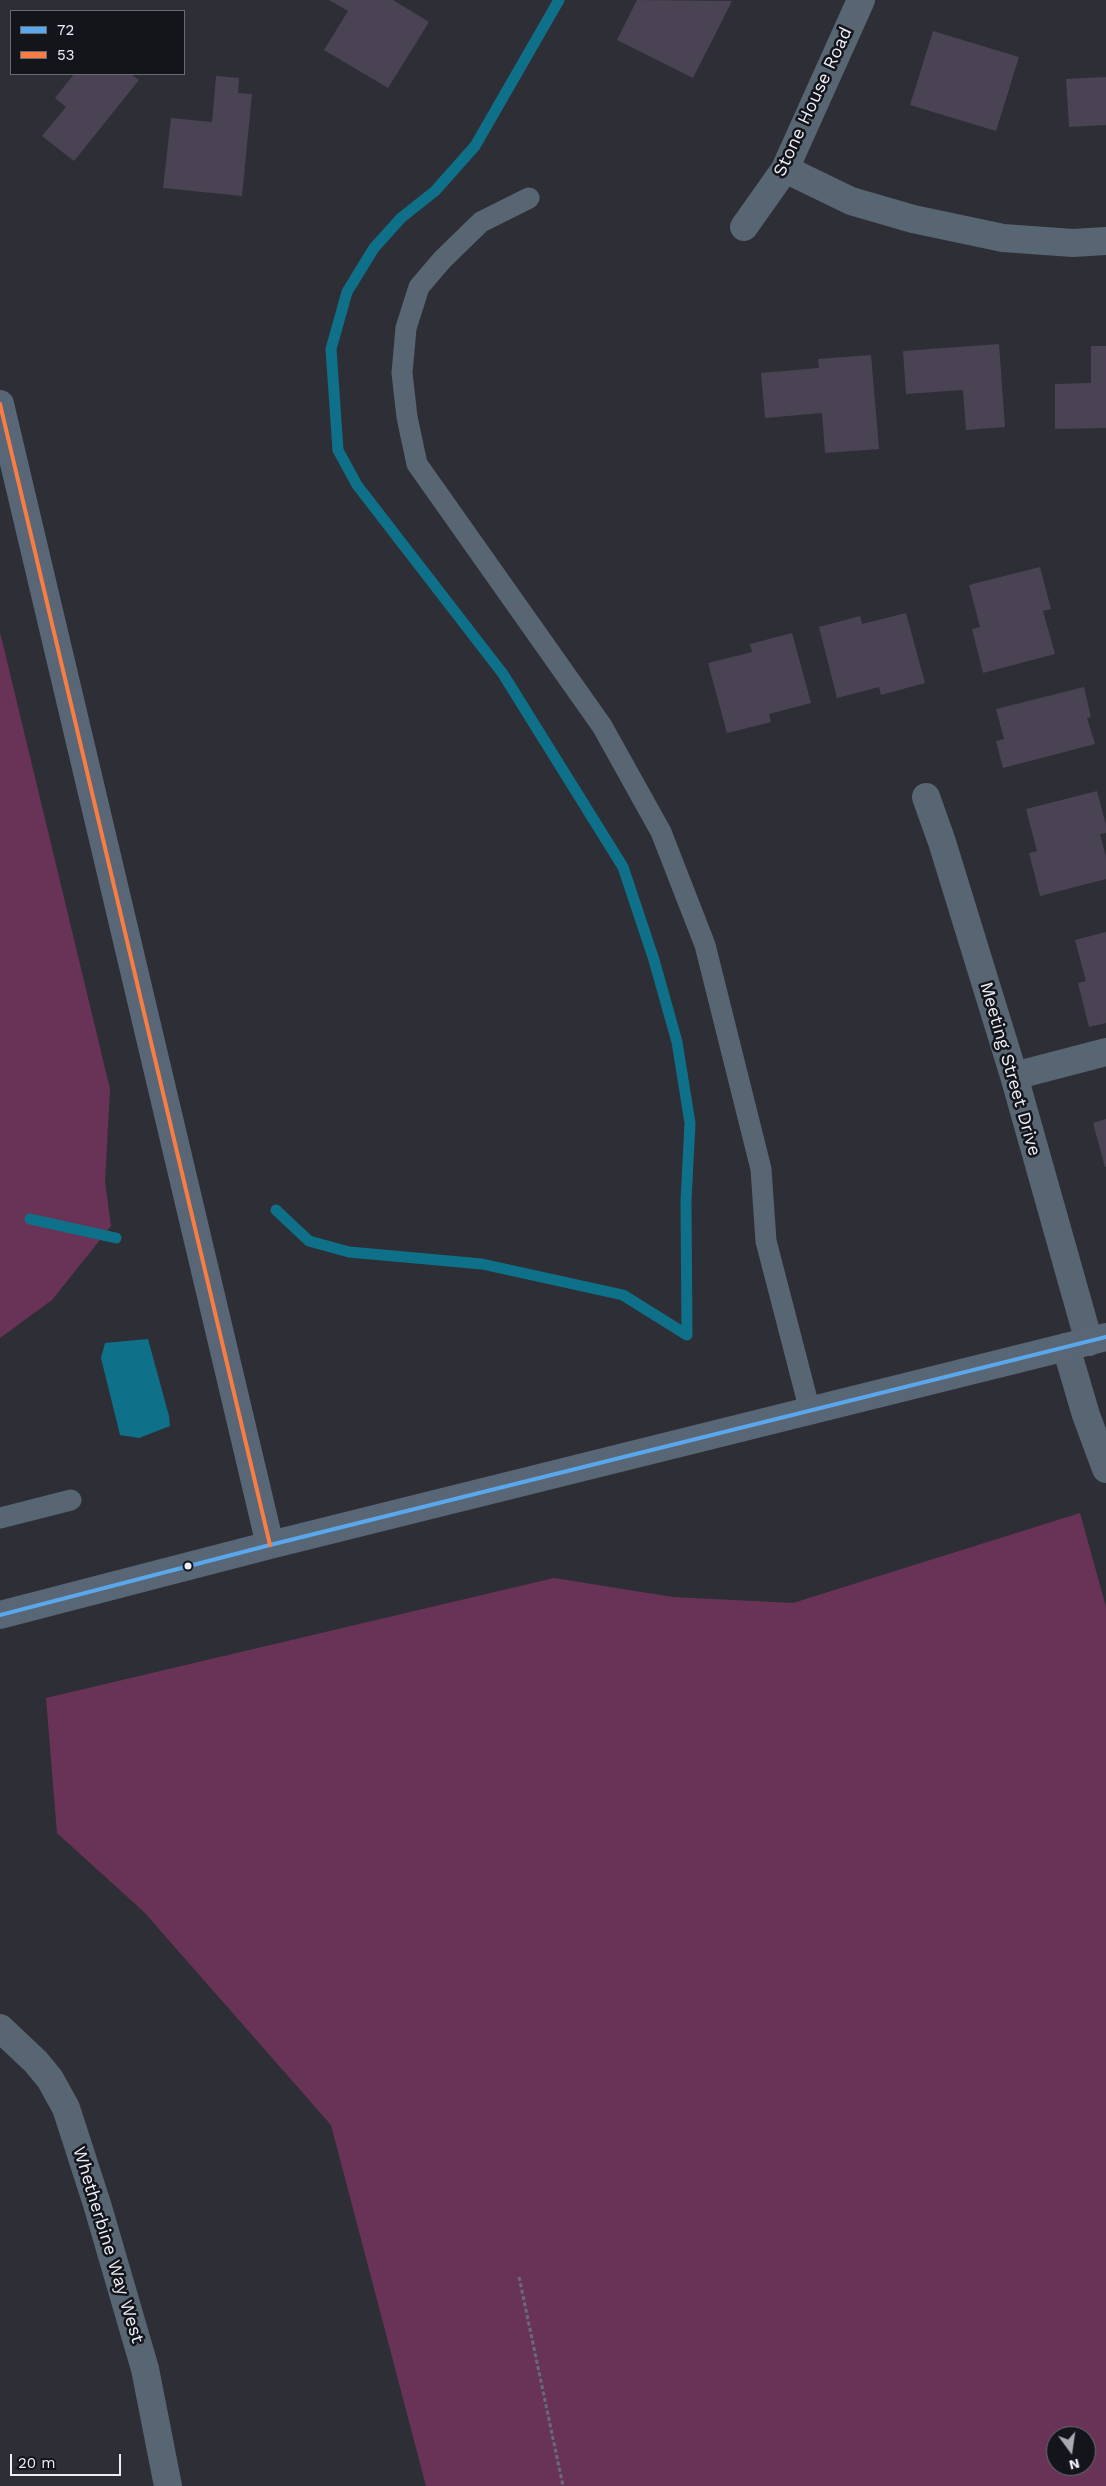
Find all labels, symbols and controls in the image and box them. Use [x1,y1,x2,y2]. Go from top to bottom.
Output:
legend [10,10,185,75]
text: 72 [57,21,74,39]
street label: Stone House Road [769,24,857,180]
text: 53 [57,46,74,64]
street label: Meeting Street Drive [975,980,1045,1158]
unlabelled marker [183,1561,193,1571]
street label: Whetherbine Way West [68,2144,148,2346]
north arrow [1046,2426,1096,2476]
scale bar [12,2444,124,2476]
text: 20 m [18,2454,56,2472]
text: N [1067,2456,1081,2474]

